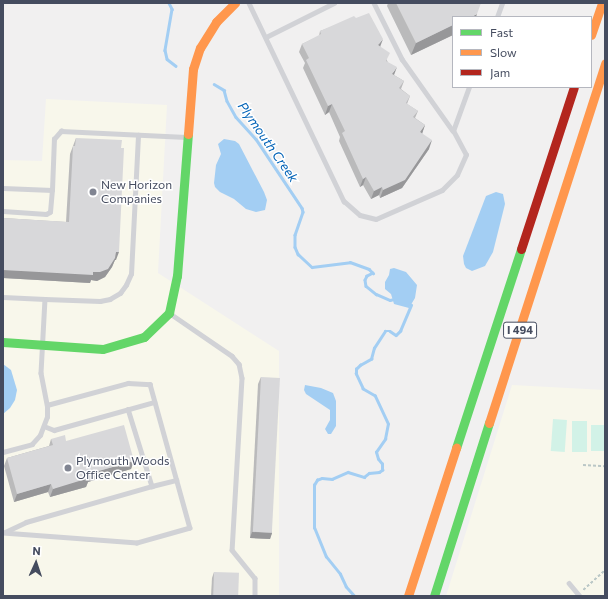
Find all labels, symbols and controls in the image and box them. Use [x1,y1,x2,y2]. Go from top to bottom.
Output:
legend [452,16,592,88]
text: Fast [490,25,513,39]
text: Slow [490,45,517,59]
text: Jam [490,65,510,79]
water label: Plymouth Creek [235,99,301,185]
place label: New Horizon Companies [101,178,172,206]
marker: New Horizon Companies [88,187,98,197]
road number: I 494 [503,321,537,339]
place label: Plymouth Woods Office Center [76,454,169,482]
marker: Plymouth Woods Office Center [63,463,73,473]
north arrow [16,543,56,583]
text: N [32,544,41,557]

